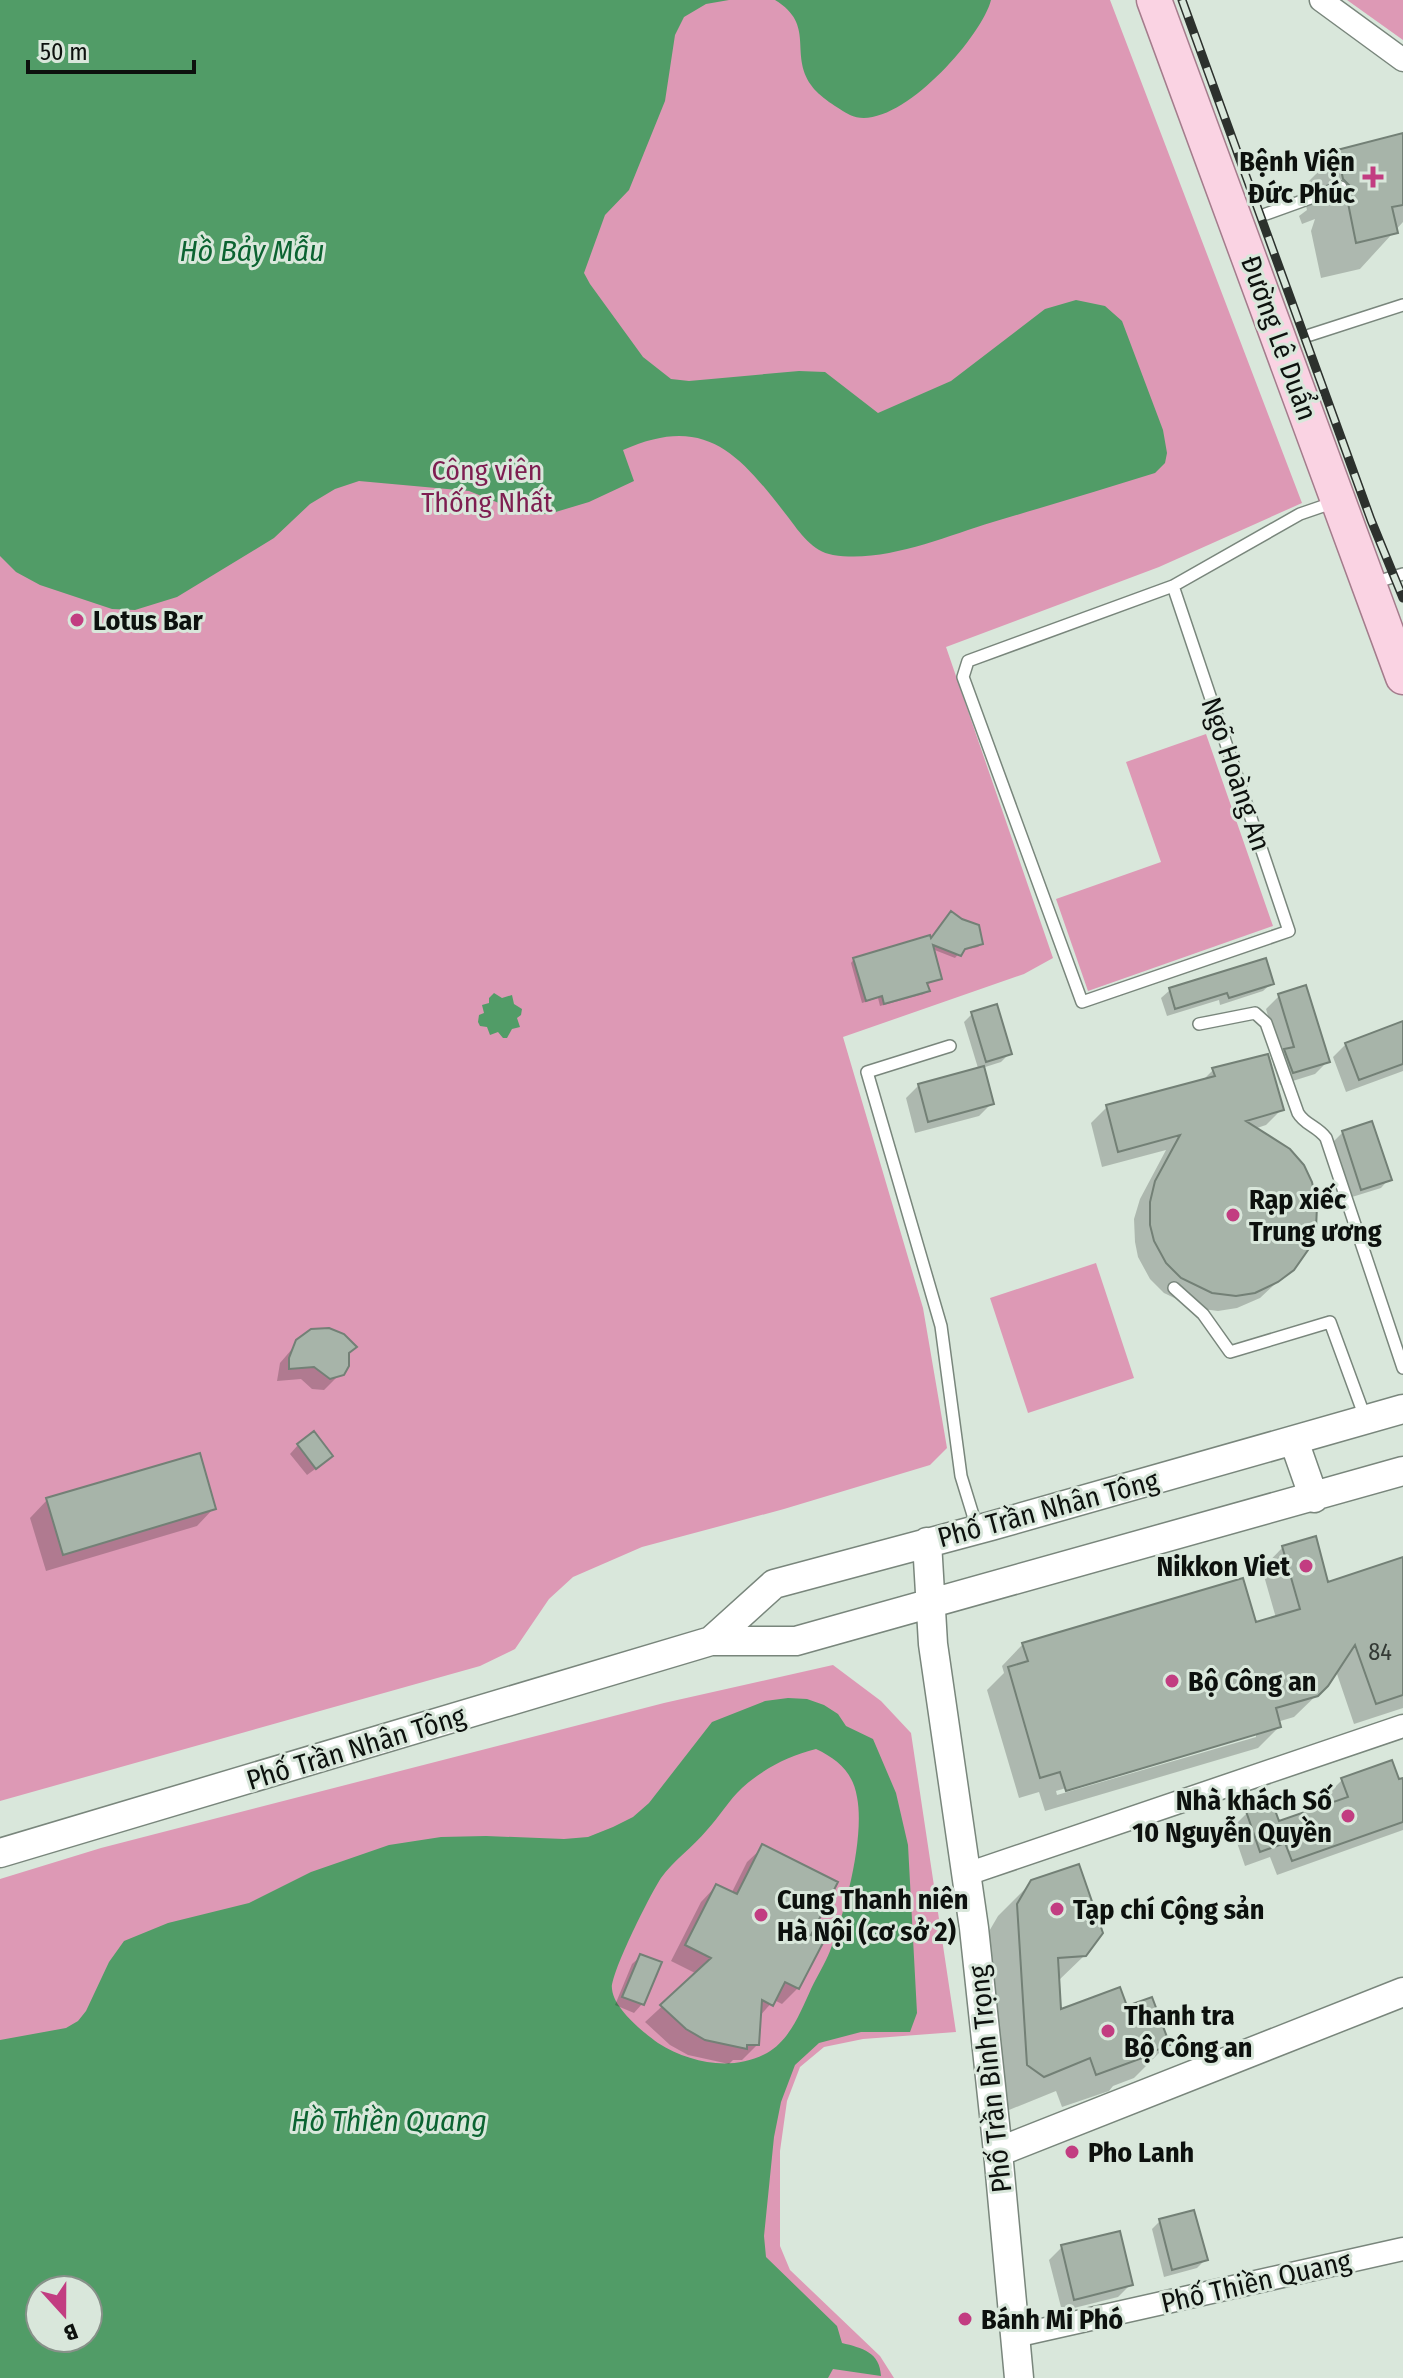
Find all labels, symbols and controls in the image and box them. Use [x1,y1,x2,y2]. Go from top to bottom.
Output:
scale bar [28,24,194,74]
text: 50 m [40,38,88,66]
place label: Bệnh Viện Đức Phúc [1239,145,1356,210]
marker: Bệnh Viện Đức Phúc [1362,166,1384,188]
water label: Hồ Bảy Mẫu [179,233,325,269]
street label: Đường Lê Duẩn [1234,251,1325,425]
park label: Công viên Thống Nhất [421,454,554,519]
place label: Lotus Bar [93,604,203,637]
marker: Lotus Bar [68,611,86,629]
street label: Ngõ Hoàng An [1194,693,1278,855]
place label: Rạp xiếc Trung ương [1249,1182,1382,1248]
marker: Rạp xiếc Trung ương [1224,1206,1242,1224]
street label: Phố Trần Nhân Tông [934,1463,1163,1554]
place label: Nikkon Viet [1156,1550,1291,1583]
marker: Nikkon Viet [1297,1557,1315,1575]
house number: 84 [1368,1638,1392,1666]
place label: Bộ Công an [1188,1665,1317,1698]
marker: Bộ Công an [1163,1672,1181,1690]
street label: Phố Trần Nhân Tông [243,1699,470,1797]
place label: Nhà khách Số 10 Nguyễn Quyền [1132,1783,1333,1849]
marker: Nhà khách Số 10 Nguyễn Quyền [1339,1807,1357,1825]
place label: Cung Thanh niên Hà Nội (cơ sở 2) [777,1883,968,1948]
place label: Tạp chí Cộng sản [1073,1893,1264,1926]
marker: Tạp chí Cộng sản [1048,1900,1066,1918]
marker: Cung Thanh niên Hà Nội (cơ sở 2) [752,1906,770,1924]
street label: Phố Trần Bình Trọng [962,1963,1018,2194]
place label: Thanh tra Bộ Công an [1124,1999,1253,2064]
marker: Thanh tra Bộ Công an [1099,2022,1117,2040]
water label: Hồ Thiền Quang [291,2103,487,2139]
place label: Pho Lanh [1088,2136,1194,2169]
marker: Pho Lanh [1063,2143,1081,2161]
street label: Phố Thiền Quang [1158,2244,1355,2320]
north arrow [24,2274,104,2354]
place label: Bánh Mi Phó [981,2303,1123,2336]
marker: Bánh Mi Phó [956,2310,974,2328]
text: B [60,2317,82,2347]

